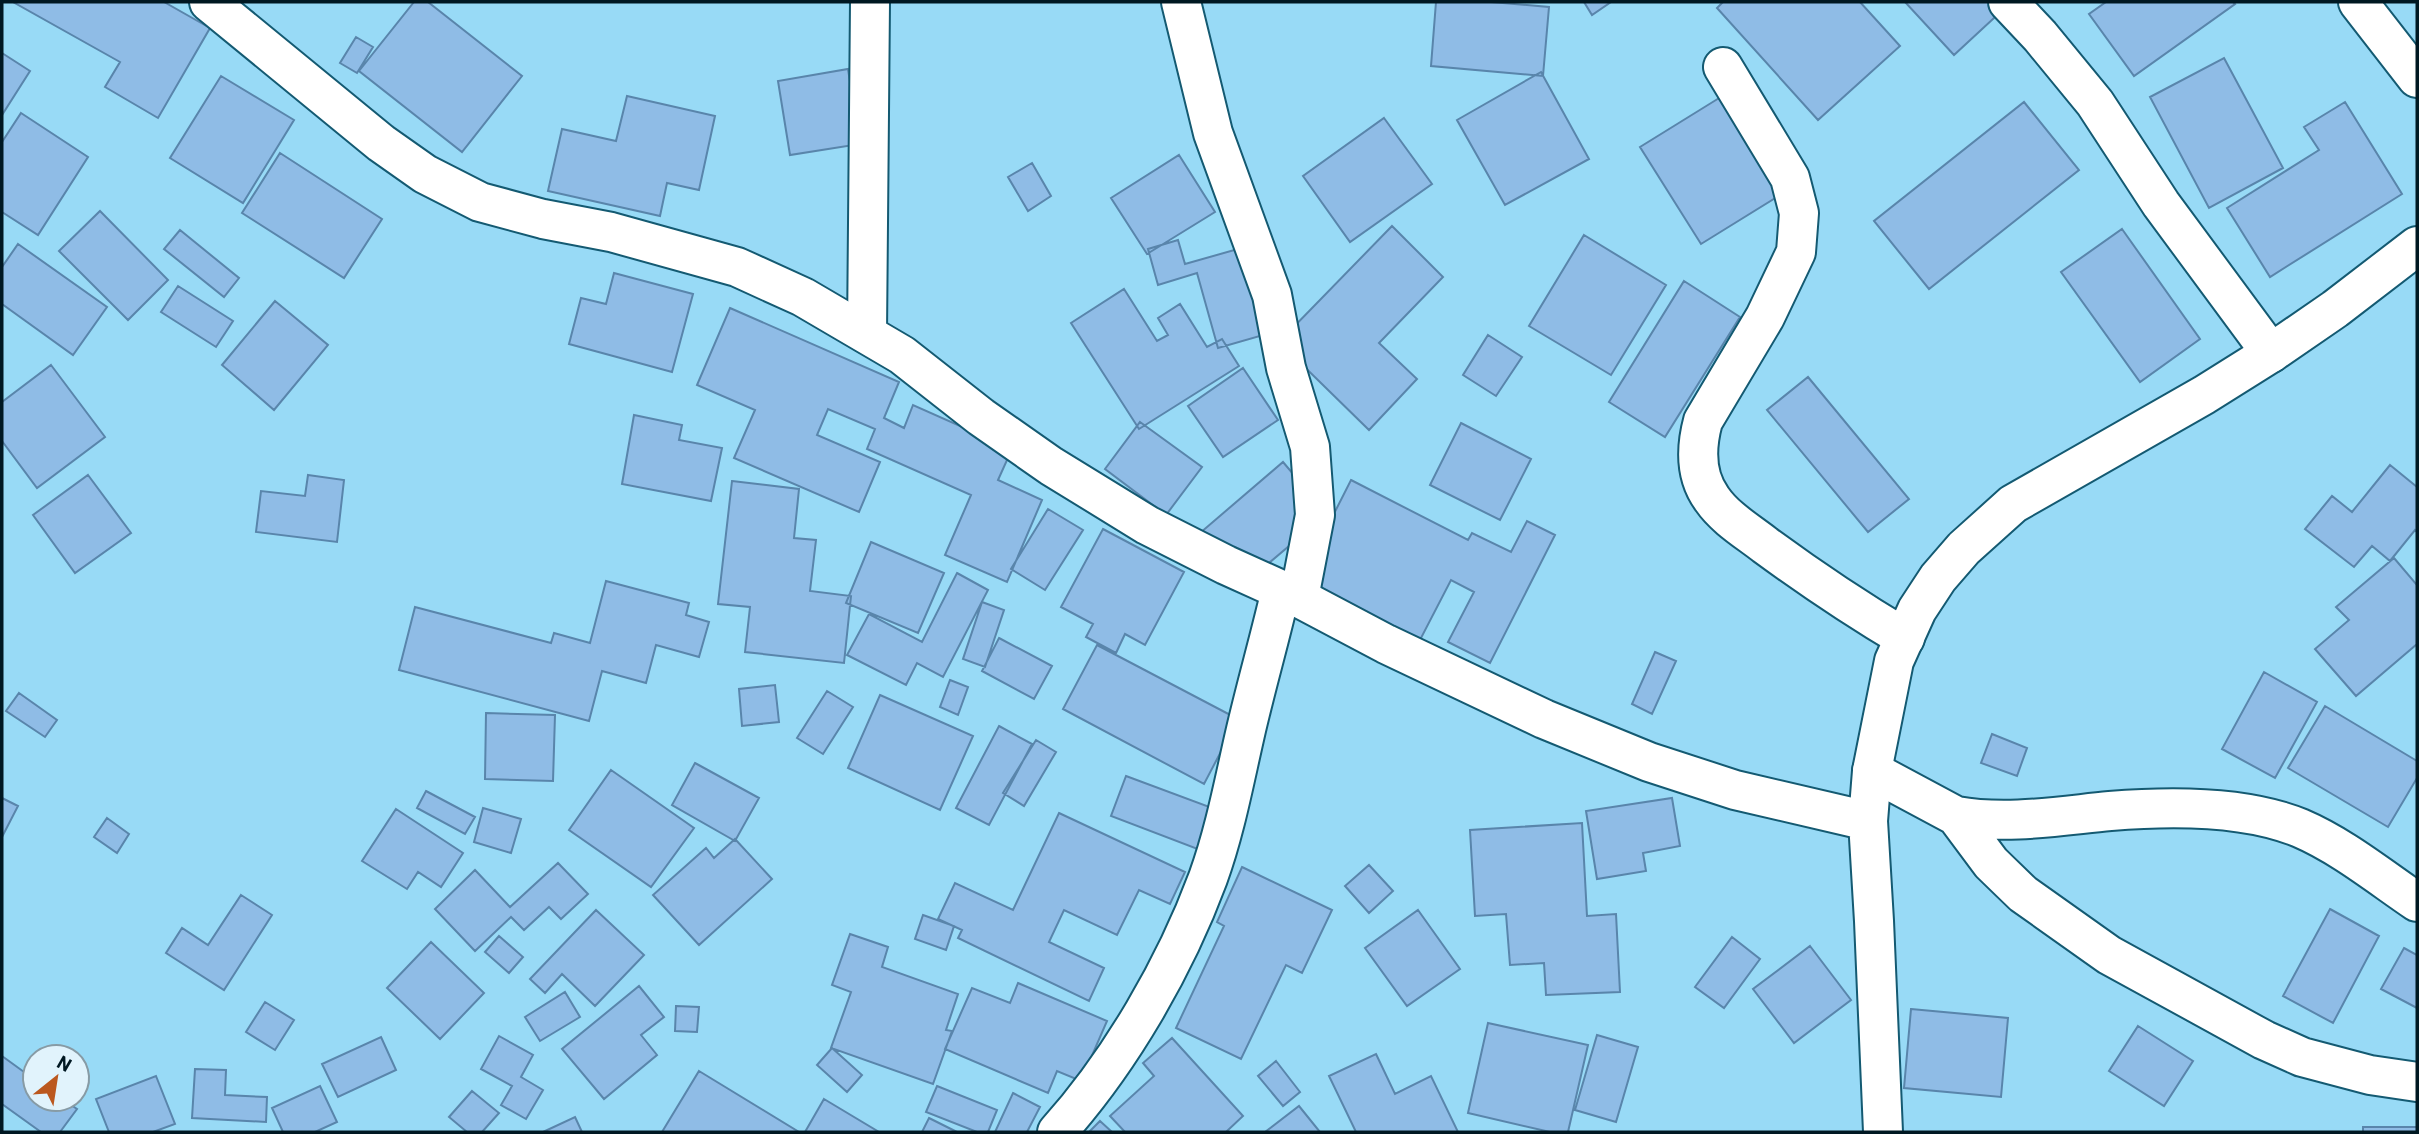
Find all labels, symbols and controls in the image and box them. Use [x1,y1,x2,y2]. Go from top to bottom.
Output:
north arrow [21,1043,91,1113]
text: N [54,1050,76,1076]

